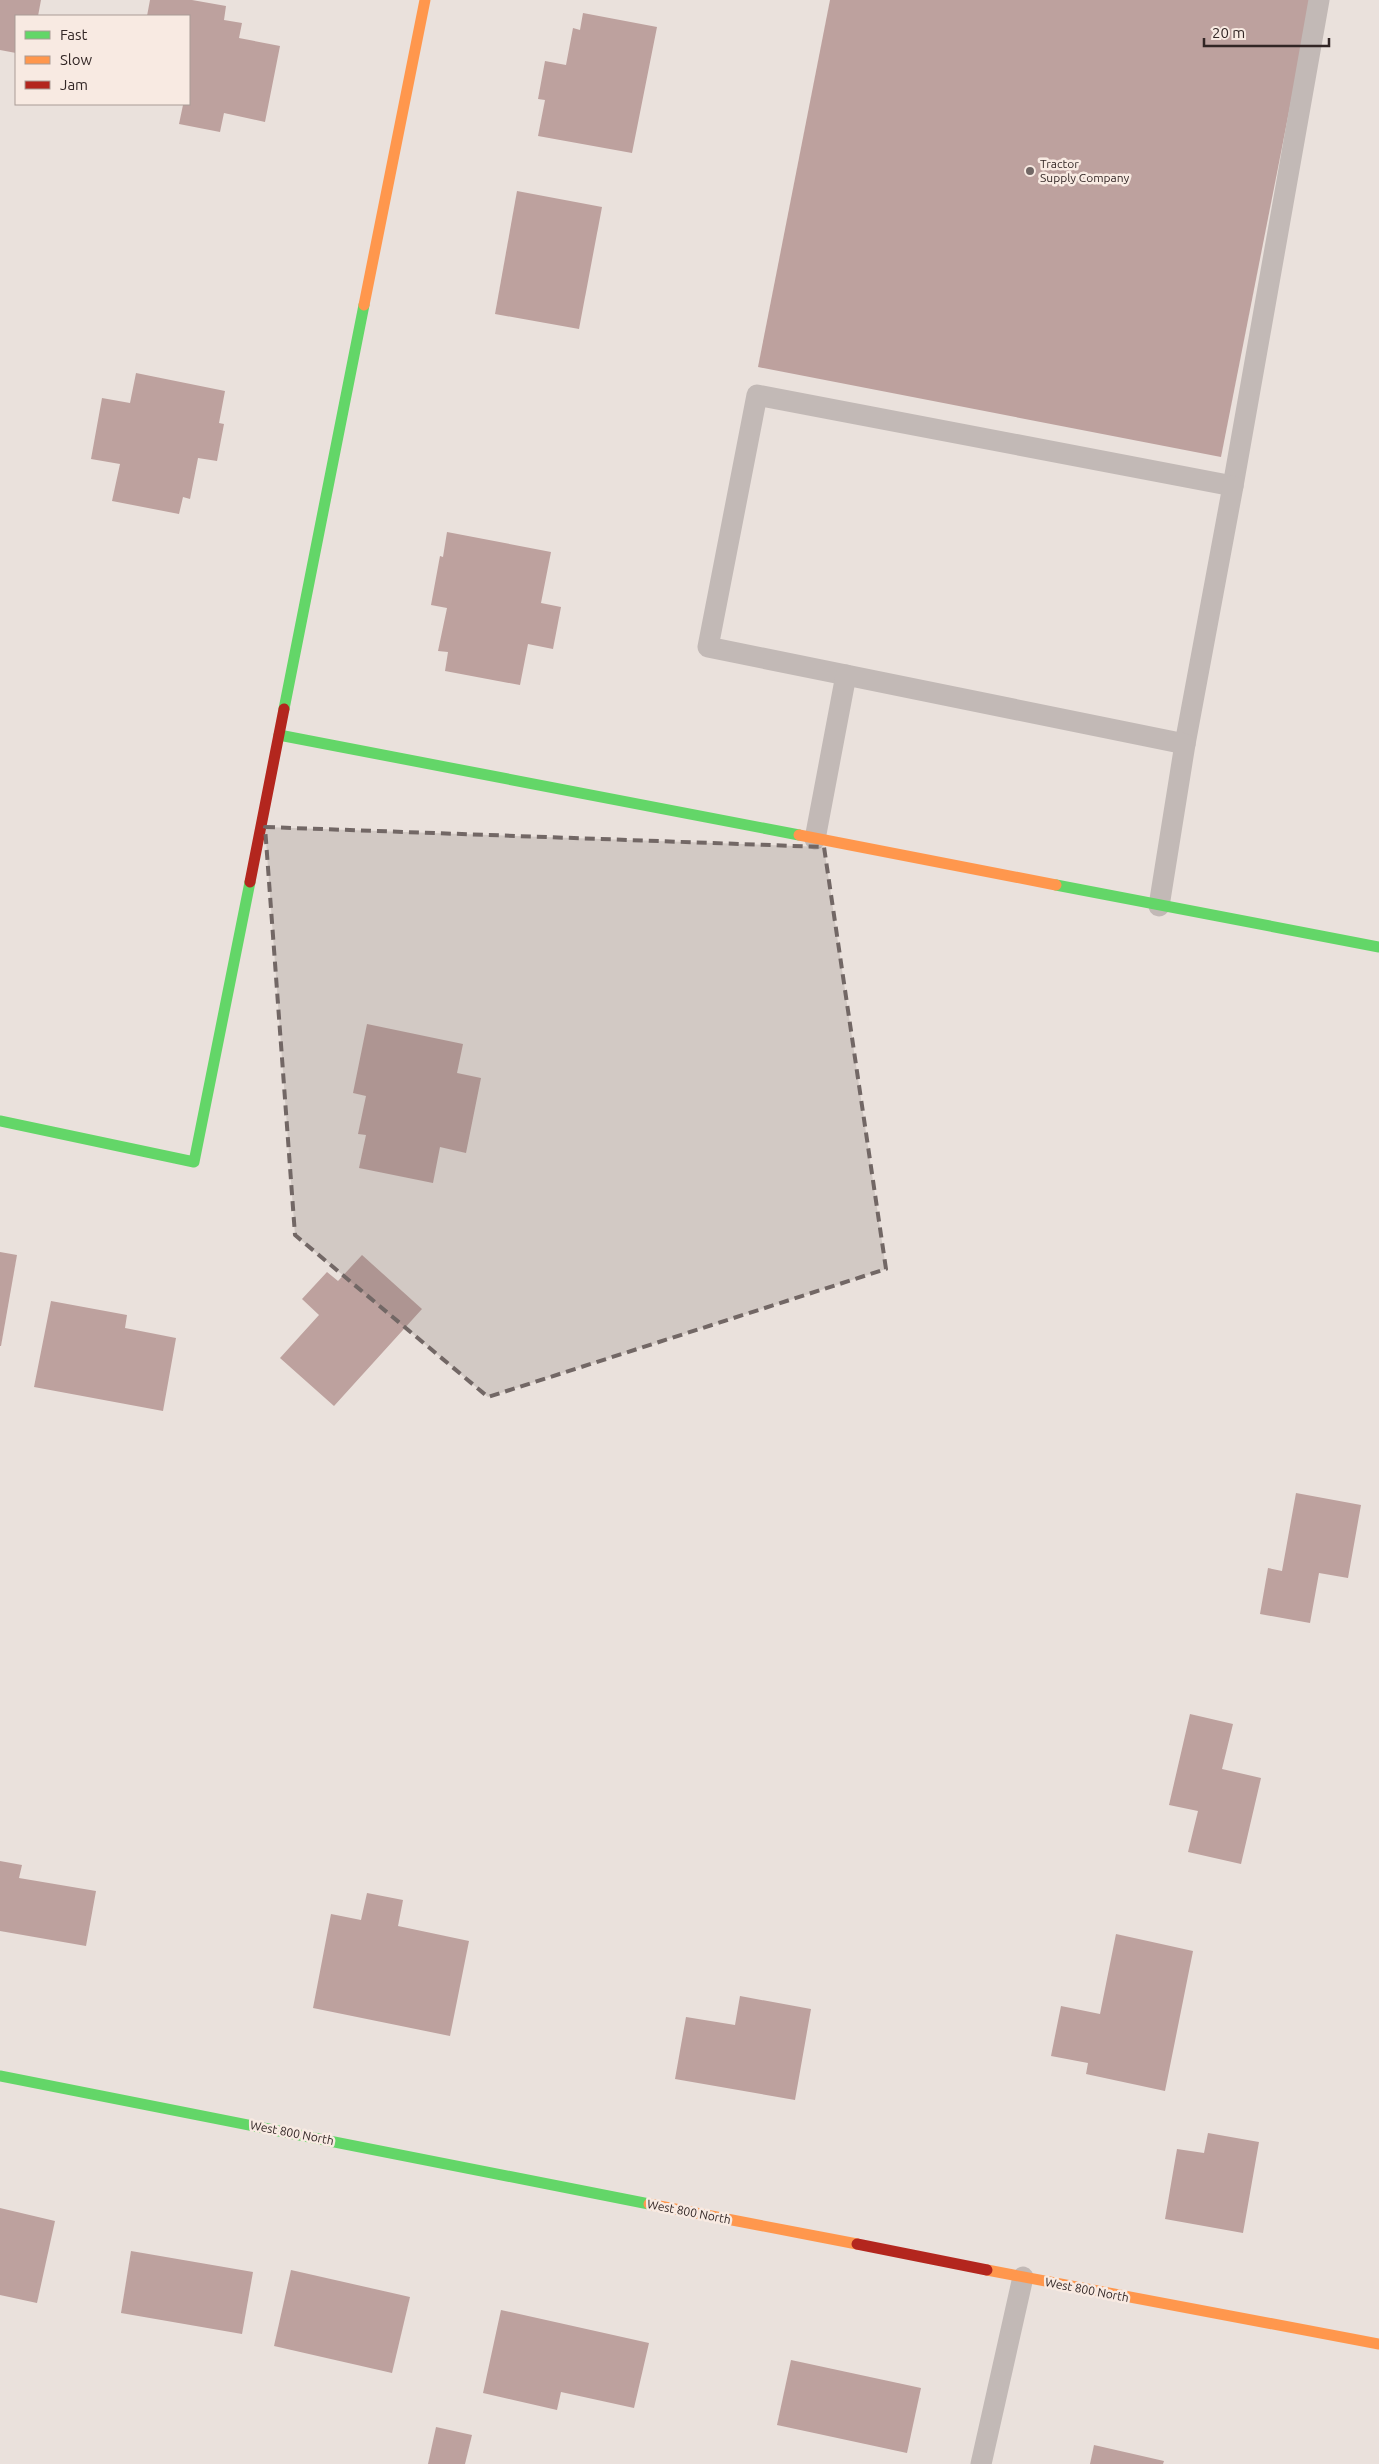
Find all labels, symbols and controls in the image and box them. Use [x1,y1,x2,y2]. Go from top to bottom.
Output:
legend [15,15,190,105]
scale bar [1204,15,1329,47]
text: 20 m [1212,24,1245,41]
text: Fast [60,26,88,43]
text: Slow [60,51,93,68]
text: Jam [60,76,88,93]
place label: Tractor Supply Company [1040,157,1130,184]
marker: Tractor Supply Company [1024,165,1036,177]
street label: West 800 North [249,2118,335,2147]
street label: West 800 North [646,2197,732,2226]
street label: West 800 North [1044,2275,1130,2304]

